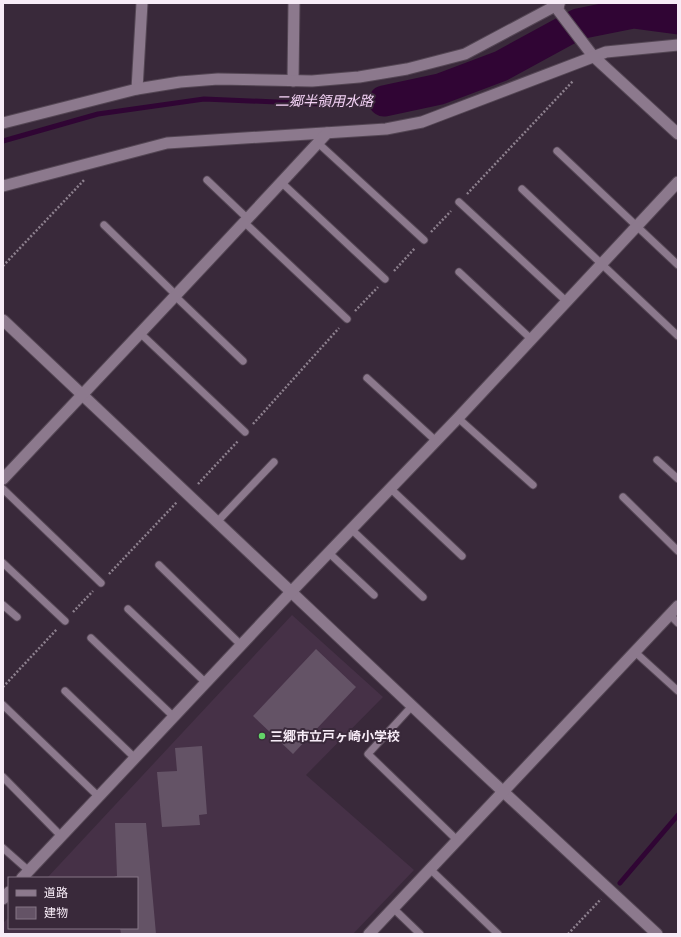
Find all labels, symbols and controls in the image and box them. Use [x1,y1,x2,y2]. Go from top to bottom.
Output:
water label: 二郷半領用水路 [275,93,374,110]
place label: 三郷市立戸ヶ崎小学校 [270,729,400,744]
marker: 三郷市立戸ヶ崎小学校 [257,731,267,741]
legend [8,877,138,929]
text: 道路 [44,886,68,900]
text: 建物 [44,906,68,920]

